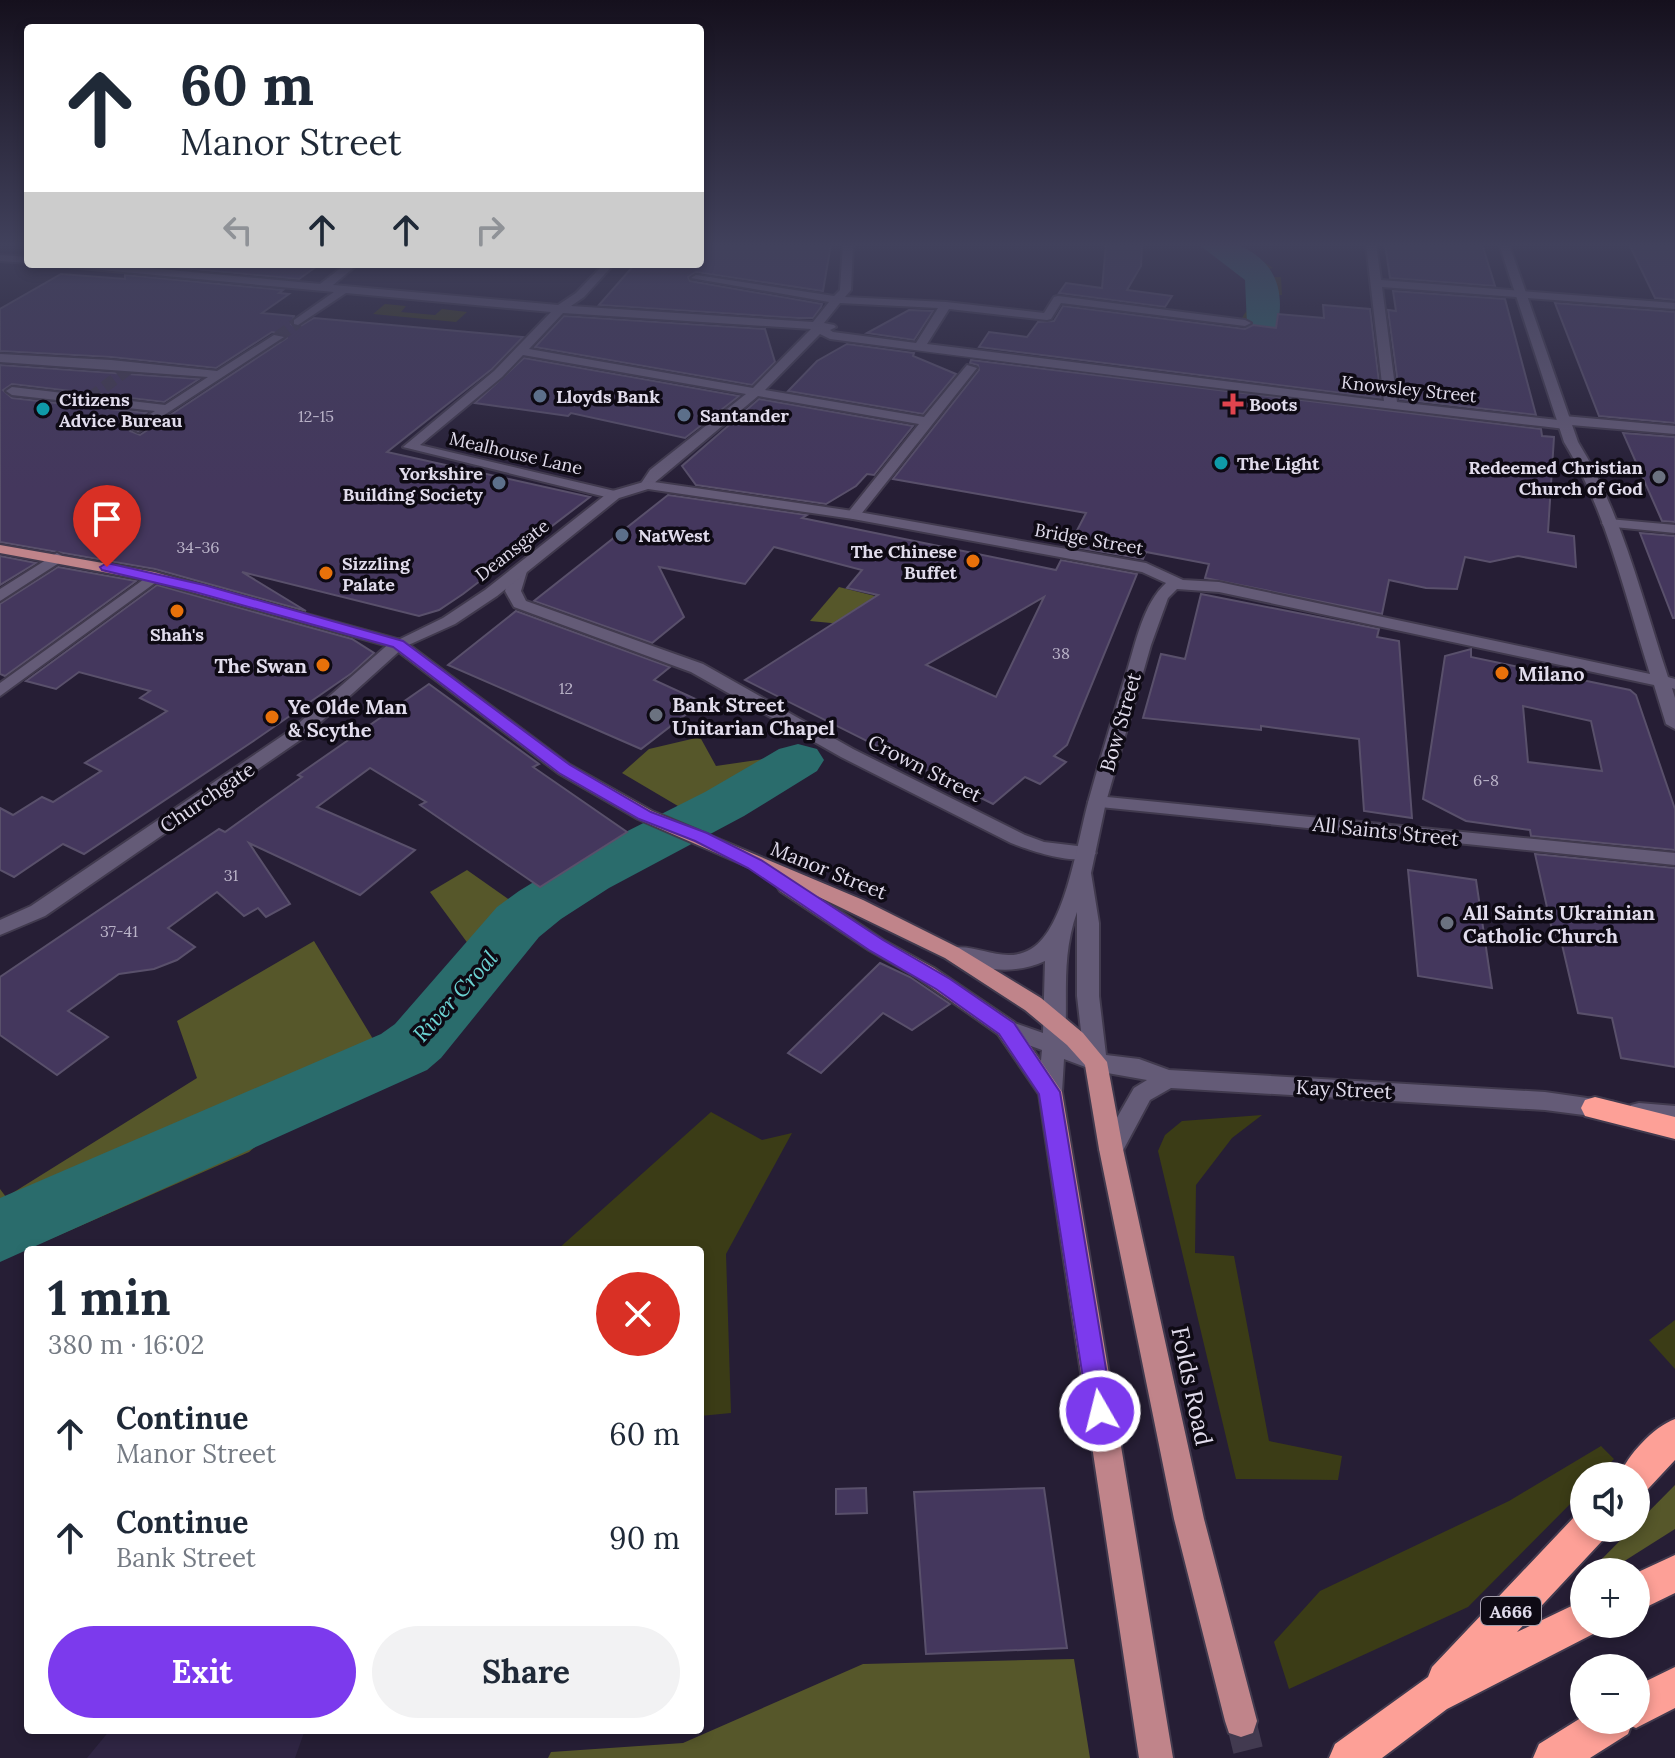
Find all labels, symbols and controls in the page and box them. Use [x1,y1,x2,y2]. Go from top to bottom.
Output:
text: 60 m [180,49,314,120]
icon: ahead [48,56,152,160]
text: Manor Street [180,119,402,165]
icon: left [216,208,260,252]
icon: ahead [300,208,344,252]
icon: ahead [384,208,428,252]
icon: right [468,208,512,252]
street label: Knowsley Street [1340,370,1478,408]
place label: Lloyds Bank [556,385,660,408]
marker: Lloyds Bank [531,387,549,405]
place label: Citizens Advice Bureau [59,388,182,432]
place label: Boots [1249,393,1298,416]
marker: Boots [1224,395,1242,413]
marker: Citizens Advice Bureau [34,400,52,418]
place label: Santander [700,404,789,427]
house number: 12-15 [298,406,334,426]
marker: Santander [675,406,693,424]
street label: Mealhouse Lane [447,427,585,480]
place label: The Light [1237,452,1320,475]
marker: The Light [1212,454,1230,472]
place label: Redeemed Christian Church of God [1468,456,1644,500]
place label: Yorkshire Building Society [343,462,483,506]
marker: Redeemed Christian Church of God [1650,468,1668,486]
marker: Yorkshire Building Society [490,474,508,492]
pin [73,485,141,567]
icon: arrive [85,497,129,541]
street label: Deansgate [470,514,554,586]
street label: Bridge Street [1033,518,1145,560]
place label: NatWest [638,524,711,547]
marker: NatWest [613,526,631,544]
house number: 34-36 [176,537,220,557]
place label: The Chinese Buffet [851,540,958,584]
place label: Sizzling Palate [342,552,411,596]
marker: The Chinese Buffet [964,552,982,570]
marker: Sizzling Palate [317,564,335,582]
marker: Shah's [168,602,186,620]
place label: Shah's [150,623,204,646]
house number: 38 [1052,643,1070,663]
place label: The Swan [214,653,307,678]
marker: The Swan [314,656,332,674]
place label: Milano [1518,661,1585,686]
marker: Milano [1493,664,1511,682]
street label: Bow Street [1094,669,1146,774]
house number: 12 [559,678,573,698]
place label: Bank Street Unitarian Chapel [672,692,835,740]
place label: Ye Olde Man & Scythe [288,694,408,742]
marker: Bank Street Unitarian Chapel [647,706,665,724]
marker: Ye Olde Man & Scythe [263,708,281,726]
street label: Crown Street [864,729,986,807]
street label: Churchgate [155,756,259,838]
house number: 6-8 [1473,770,1499,790]
street label: All Saints Street [1311,811,1461,851]
street label: Manor Street [767,835,891,905]
house number: 31 [224,865,239,885]
place label: All Saints Ukrainian Catholic Church [1463,900,1655,948]
marker: All Saints Ukrainian Catholic Church [1438,914,1456,932]
house number: 37-41 [100,921,138,941]
water label: River Croal [407,945,503,1047]
street label: Kay Street [1295,1074,1393,1104]
text: 1 min [48,1267,171,1328]
button: close [596,1272,680,1356]
street label: Folds Road [1164,1324,1220,1448]
text: 380 m · 16:02 [48,1328,204,1361]
position arrow [1058,1369,1142,1453]
text: Continue [116,1399,248,1437]
icon: ahead [48,1412,92,1456]
text: 60 m [609,1415,680,1453]
text: Manor Street [116,1437,276,1470]
map controls [1570,1462,1650,1734]
button: sound [1570,1462,1650,1542]
text: Continue [116,1503,248,1541]
icon: ahead [48,1516,92,1560]
text: 90 m [609,1519,680,1557]
text: Bank Street [116,1541,256,1574]
button: + [1570,1558,1650,1638]
road number: A666 [1481,1597,1541,1625]
button: Exit [48,1626,356,1718]
button: Share [372,1626,680,1718]
button: − [1570,1654,1650,1734]

